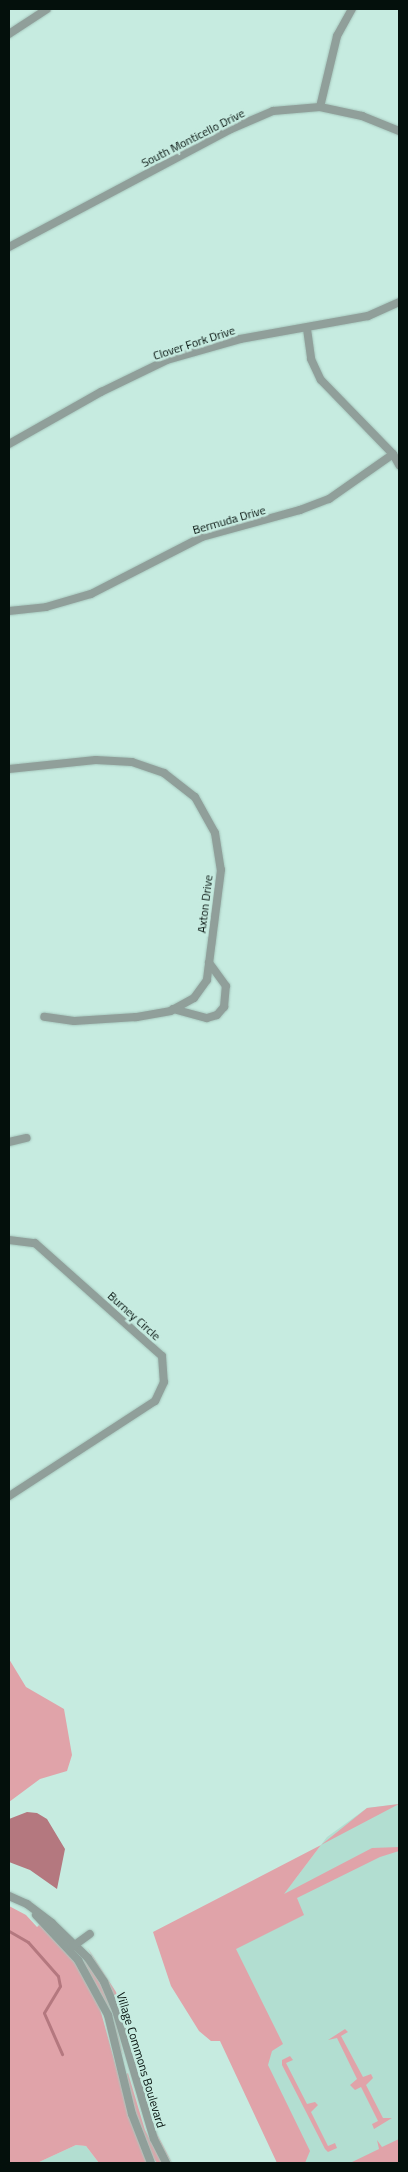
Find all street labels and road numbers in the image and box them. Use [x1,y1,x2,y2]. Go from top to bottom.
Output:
street label: South Monticello Drive [139,106,247,170]
street label: Clover Fork Drive [151,323,237,363]
street label: Bermuda Drive [191,503,267,537]
street label: Axton Drive [194,874,216,934]
street label: Burney Circle [105,1289,163,1343]
street label: Village Commons Boulevard [114,1991,168,2129]

